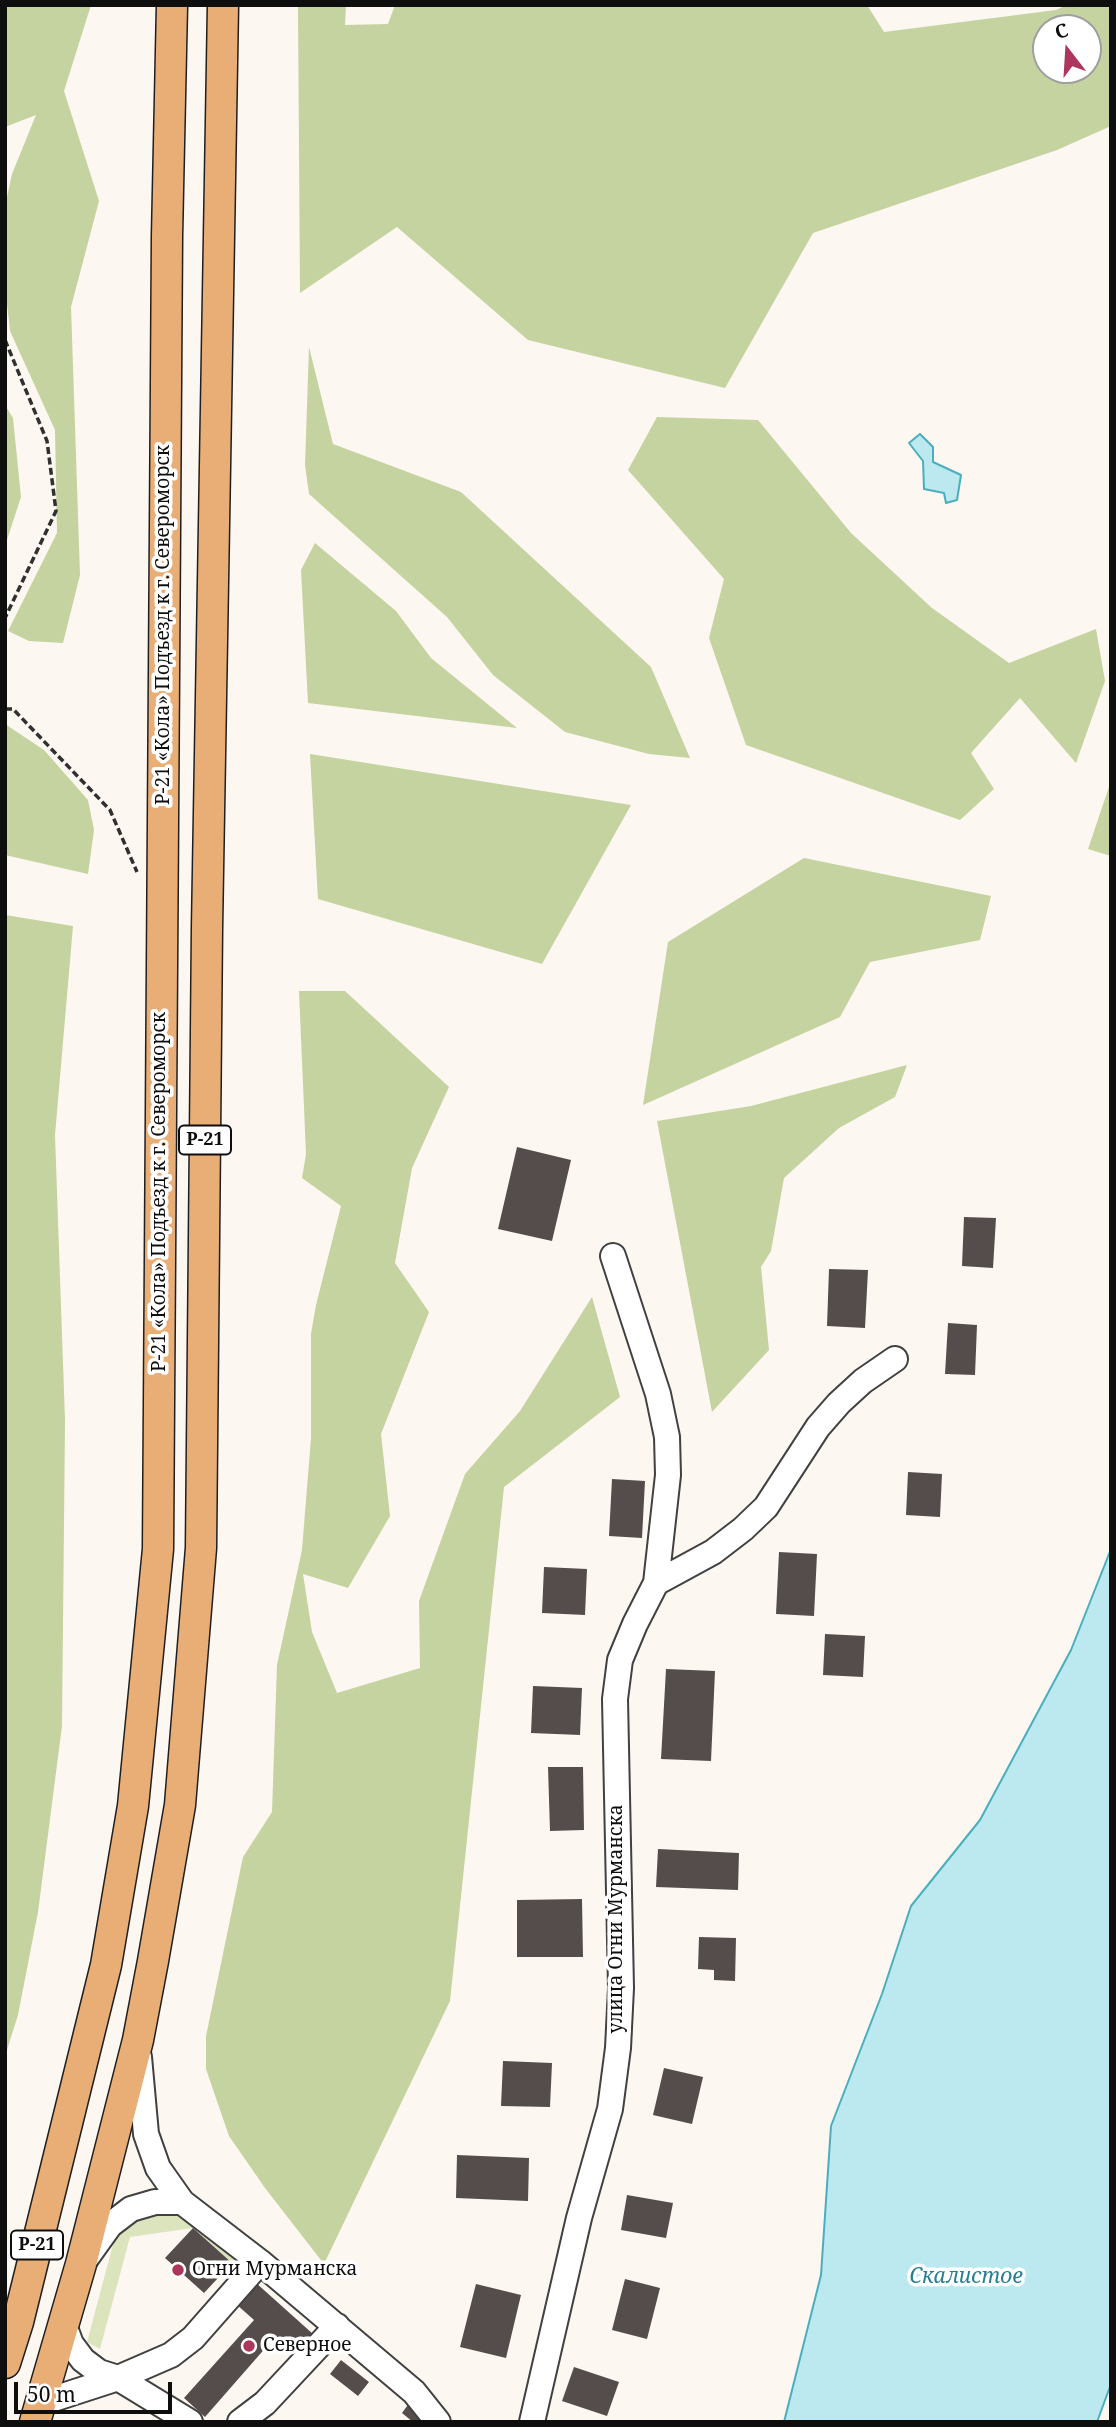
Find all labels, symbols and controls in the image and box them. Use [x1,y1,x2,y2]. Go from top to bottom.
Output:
north arrow [1032,14,1102,84]
text: С [1052,17,1071,45]
street label: Р-21 «Кола» Подъезд к г. Североморск [153,445,175,805]
street label: Р-21 «Кола» Подъезд к г. Североморск [149,1012,171,1372]
road number: Р-21 [179,1126,231,1154]
street label: улица Огни Мурманска [606,1805,628,2033]
road number: Р-21 [11,2230,63,2260]
place label: Огни Мурманска [192,2259,357,2281]
marker: Огни Мурманска [170,2262,186,2278]
water label: Скалистое [909,2264,1023,2290]
place label: Северное [263,2335,351,2357]
marker: Северное [241,2338,257,2354]
scale bar [18,2368,175,2412]
text: 50 m [27,2380,76,2408]

